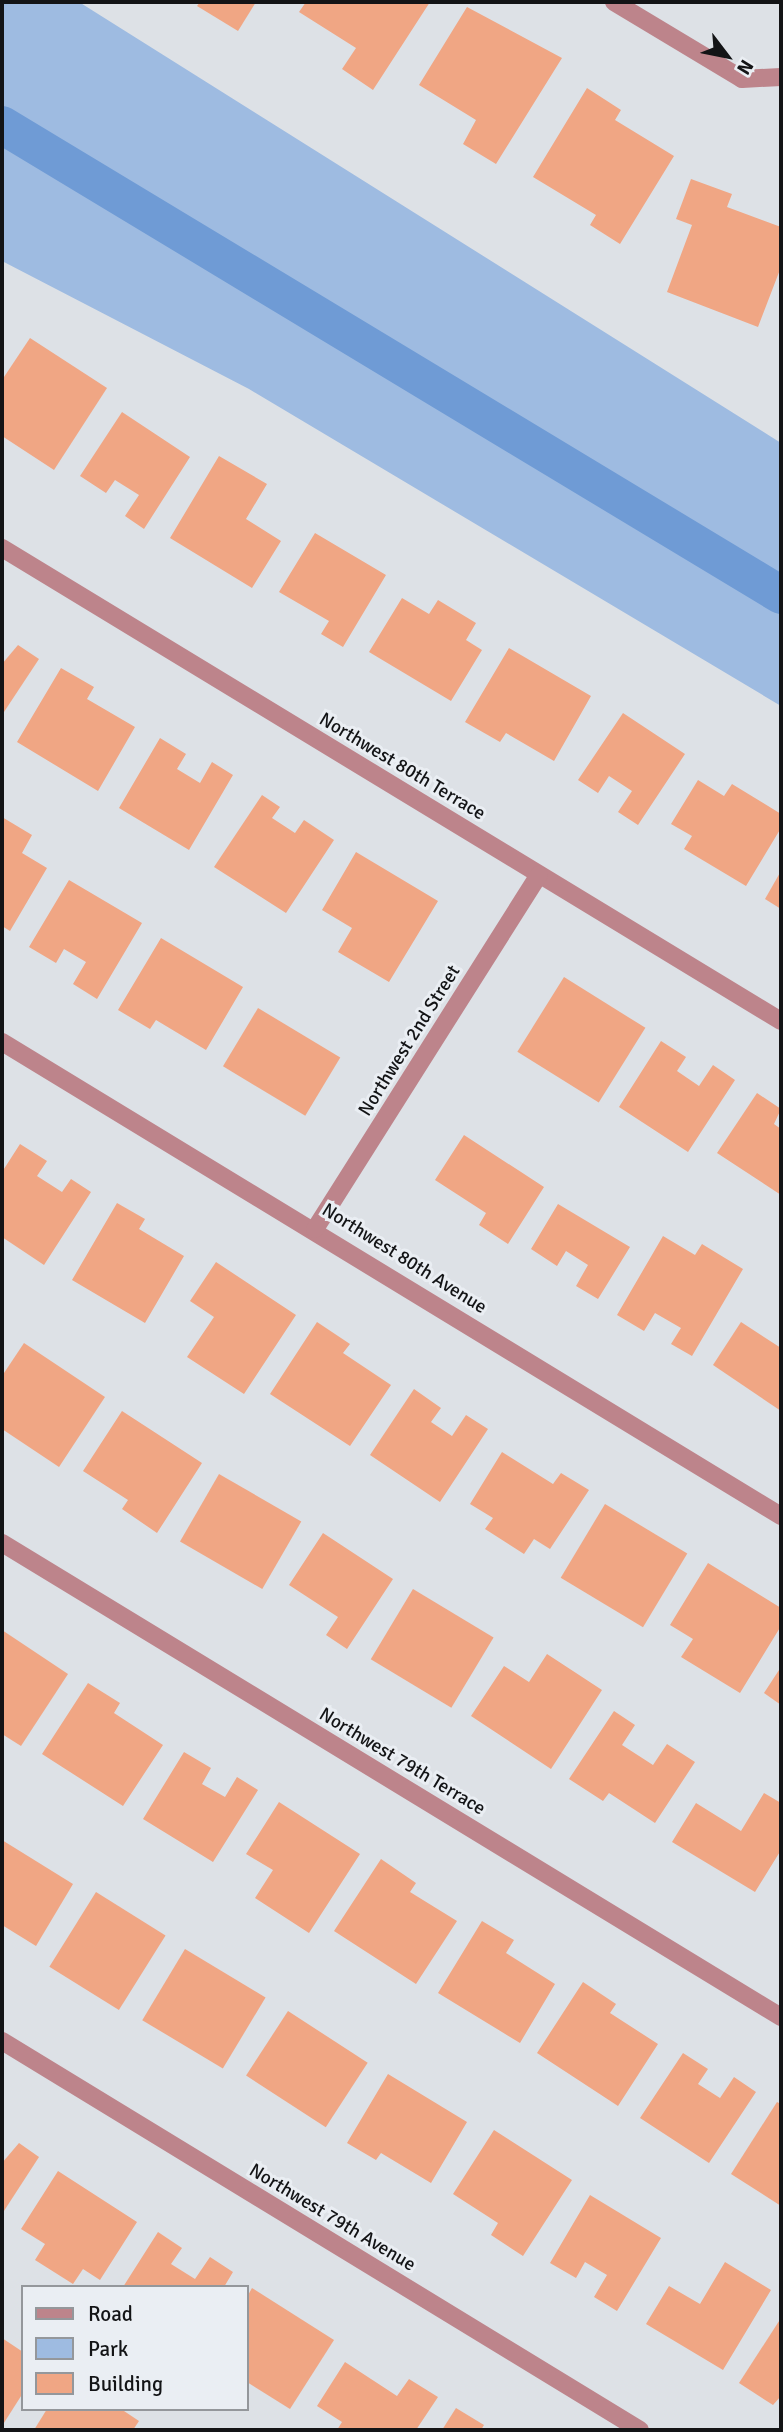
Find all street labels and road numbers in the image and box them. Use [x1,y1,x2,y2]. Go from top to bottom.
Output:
street label: Northwest 80th Terrace [315,708,489,826]
street label: Northwest 2nd Street [354,961,466,1121]
street label: Northwest 80th Avenue [317,1199,491,1319]
street label: Northwest 79th Terrace [315,1703,489,1821]
street label: Northwest 79th Avenue [245,2159,419,2277]

